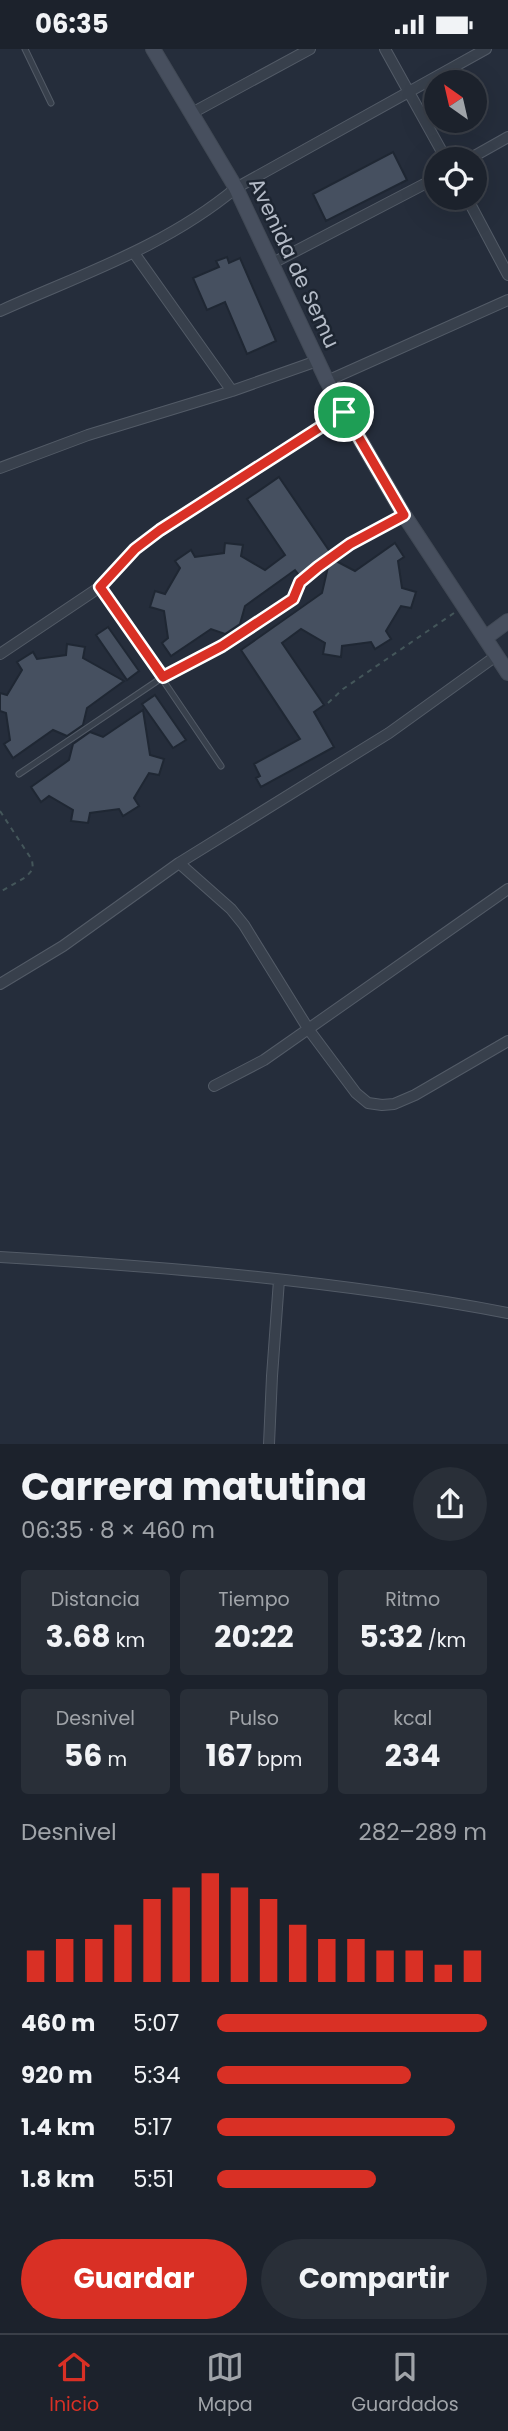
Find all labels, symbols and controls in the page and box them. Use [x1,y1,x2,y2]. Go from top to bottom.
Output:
text: 06:35 [35,6,109,42]
north arrow [424,70,486,133]
map controls [424,70,487,210]
button: locate [424,147,487,210]
street label: Avenida de Semu [242,173,347,353]
pin [314,382,374,442]
icon: arrive [325,393,363,431]
text: Carrera matutina [21,1460,367,1513]
button: share [413,1467,487,1541]
text: 06:35 · 8 × 460 m [21,1514,215,1546]
text: Distancia [51,1586,140,1613]
text: Tiempo [218,1586,290,1613]
text: Ritmo [385,1586,440,1613]
text: 3.68 [46,1615,111,1658]
text: 20:22 [214,1615,294,1658]
text: 5:32 [359,1615,423,1658]
text: km [111,1627,145,1654]
text: /km [423,1627,466,1654]
text: Desnivel [56,1705,135,1732]
text: Pulso [229,1705,279,1732]
text: kcal [393,1705,432,1732]
text: 56 [64,1734,102,1777]
text: 167 [206,1734,252,1777]
text: 234 [385,1734,440,1777]
text: m [102,1746,127,1773]
text: bpm [252,1746,302,1773]
text: Desnivel [21,1816,117,1848]
text: 282–289 m [358,1816,487,1848]
text: 460 m [21,2007,95,2039]
text: 5:07 [133,2007,179,2039]
text: 920 m [21,2059,93,2091]
text: 5:34 [133,2059,180,2091]
text: 1.4 km [21,2111,95,2143]
text: 5:17 [133,2111,172,2143]
text: 1.8 km [21,2163,95,2195]
text: 5:51 [133,2163,174,2195]
button: Guardar [21,2239,247,2319]
button: Compartir [261,2239,487,2319]
tab: Inicio [49,2348,99,2419]
tab: Mapa [198,2348,253,2419]
tab: Guardados [351,2348,459,2419]

